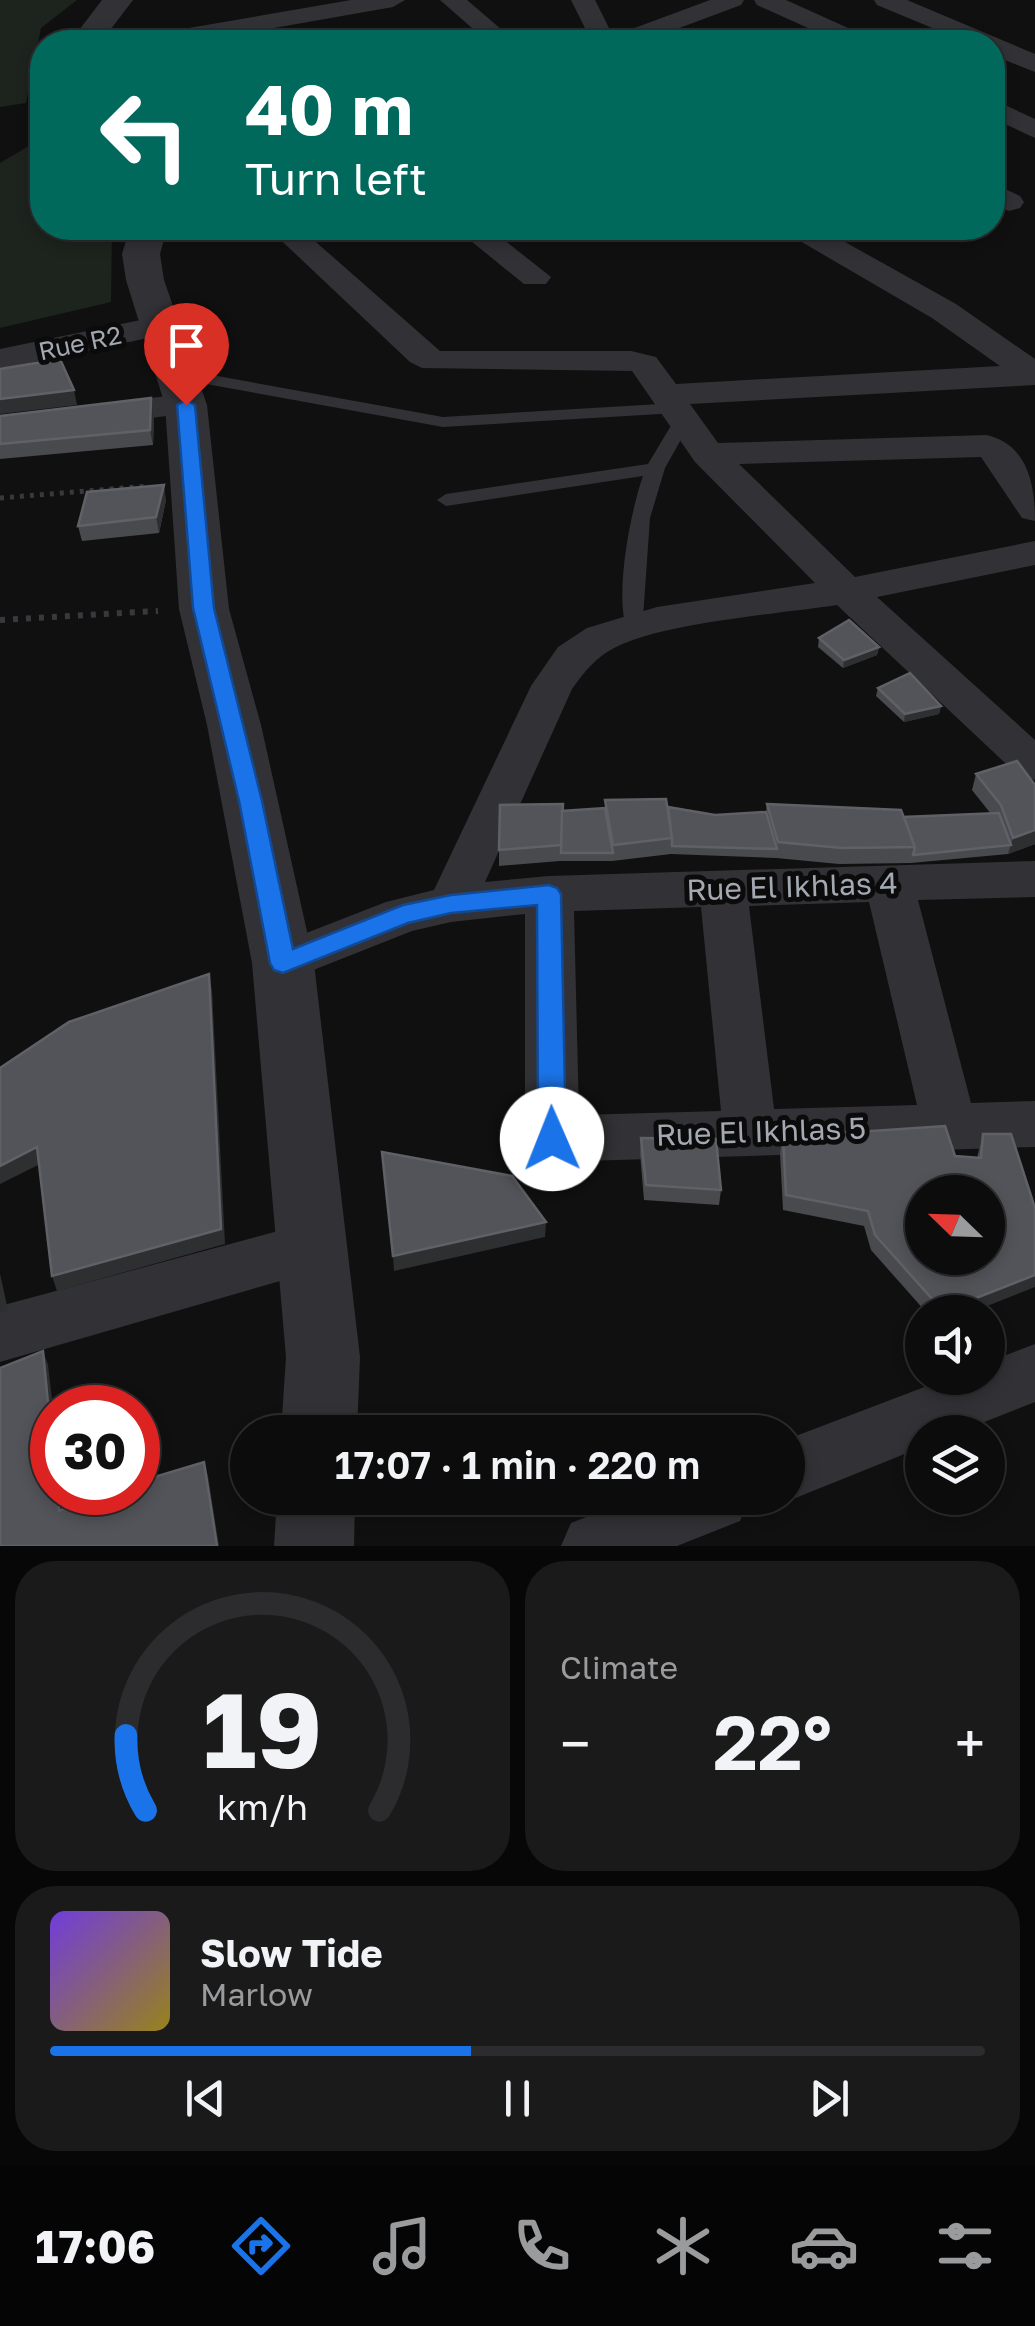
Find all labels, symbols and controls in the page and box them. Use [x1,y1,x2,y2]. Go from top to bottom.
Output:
text: 40 m [245,66,413,150]
icon: left [80,70,210,200]
text: Turn left [245,151,427,205]
pin [144,303,229,406]
icon: arrive [159,318,214,373]
street label: Rue R2 [36,319,124,366]
street label: Rue El Ikhlas 4 [686,864,898,908]
position arrow [500,1087,604,1191]
street label: Rue El Ikhlas 5 [655,1109,867,1153]
north arrow [905,1175,1005,1275]
map controls [905,1175,1005,1515]
button: sound [905,1295,1005,1395]
speed limit sign: 30 [30,1385,160,1515]
button: layers [905,1415,1005,1515]
text: 17:07 · 1 min · 220 m [335,1442,700,1487]
text: Climate [560,1648,678,1686]
text: 19 [203,1666,322,1791]
text: 22° [713,1696,832,1787]
text: − [560,1710,590,1776]
text: + [955,1710,985,1776]
text: km/h [217,1785,308,1828]
text: Slow Tide [200,1930,383,1975]
text: Marlow [200,1975,313,2013]
icon: previous [178,2071,233,2126]
icon: pause [490,2071,545,2126]
icon: next [802,2071,857,2126]
icon: directions [226,2211,296,2281]
icon: music [367,2211,437,2281]
icon: phone [507,2211,577,2281]
icon: climate [648,2211,718,2281]
icon: car [789,2211,859,2281]
icon: filters [930,2211,1000,2281]
text: 17:06 [35,2219,155,2273]

